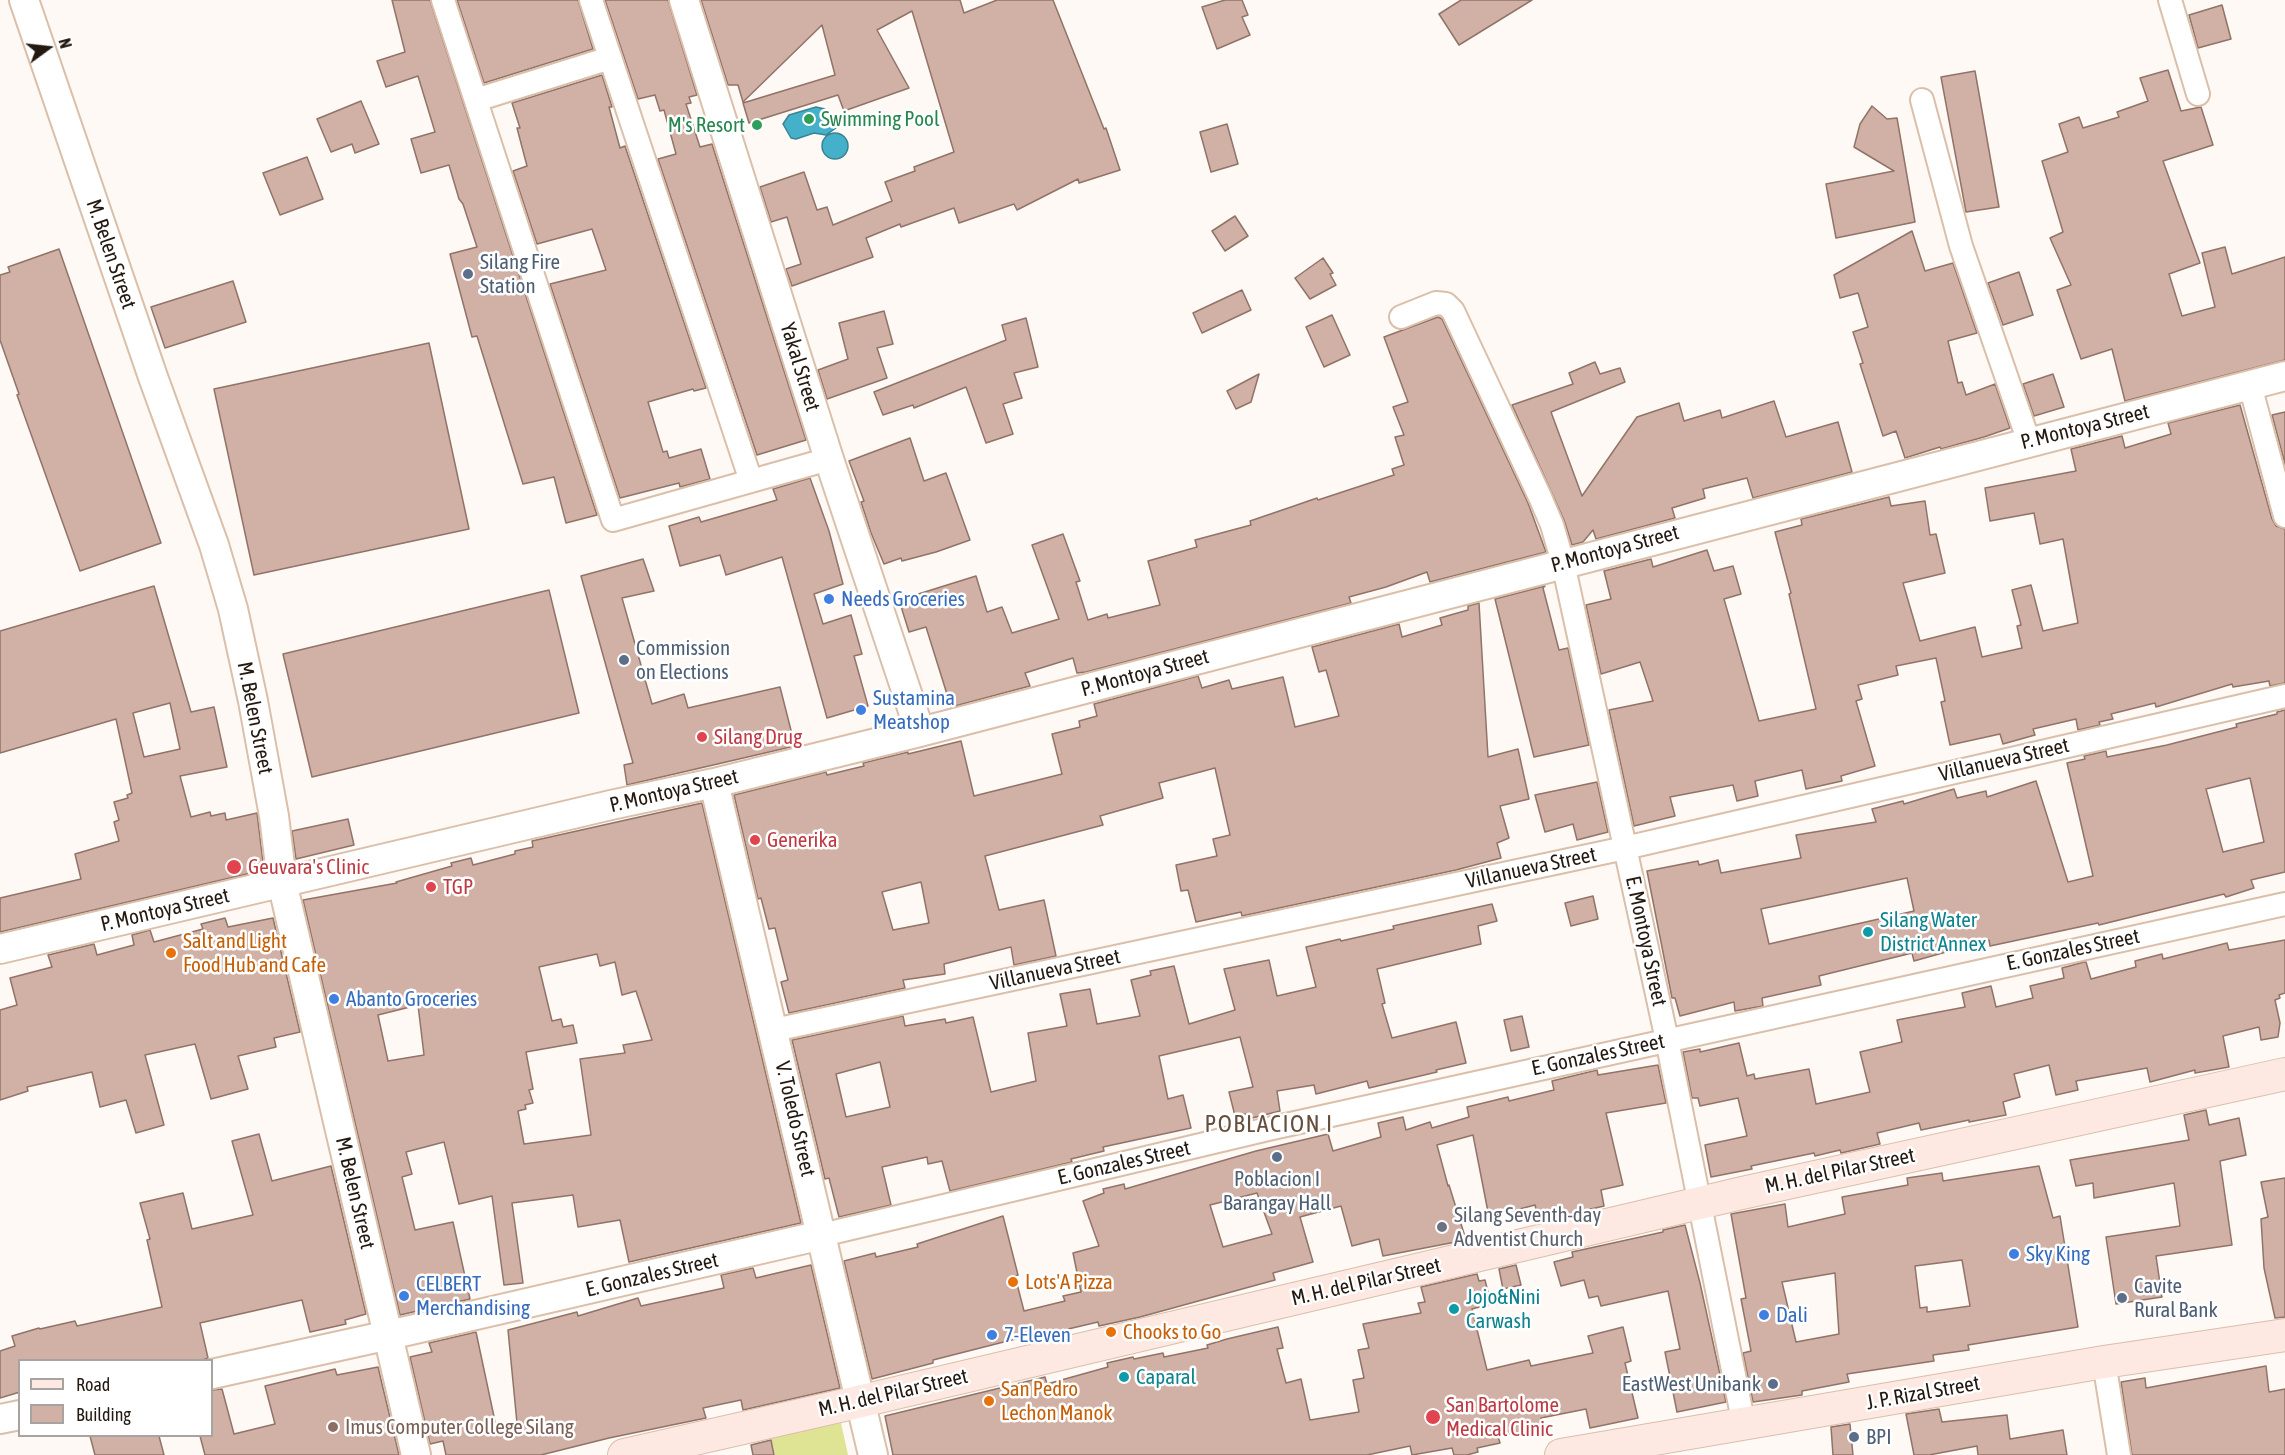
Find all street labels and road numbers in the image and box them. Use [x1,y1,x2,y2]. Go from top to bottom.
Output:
street label: M. Belen Street [80,196,142,312]
street label: Yakal Street [775,320,825,414]
street label: P. Montoya Street [2018,399,2152,455]
street label: P. Montoya Street [1548,520,1682,578]
street label: P. Montoya Street [1078,644,1212,702]
street label: M. Belen Street [232,660,278,776]
street label: Villanueva Street [1936,733,2072,787]
street label: P. Montoya Street [607,764,741,818]
street label: Villanueva Street [1463,842,1599,894]
street label: E. Montoya Street [1620,874,1672,1008]
street label: P. Montoya Street [98,883,232,937]
street label: E. Gonzales Street [2004,924,2142,976]
street label: Villanueva Street [987,944,1123,996]
street label: E. Gonzales Street [1529,1029,1667,1081]
street label: V. Toledo Street [770,1059,820,1179]
street label: M. Belen Street [330,1135,380,1251]
street label: E. Gonzales Street [1055,1136,1193,1190]
street label: M. H. del Pilar Street [1763,1143,1917,1199]
street label: E. Gonzales Street [583,1248,721,1302]
street label: M. H. del Pilar Street [1289,1253,1443,1311]
street label: M. H. del Pilar Street [816,1364,970,1422]
street label: J. P. Rizal Street [1864,1371,1982,1415]

